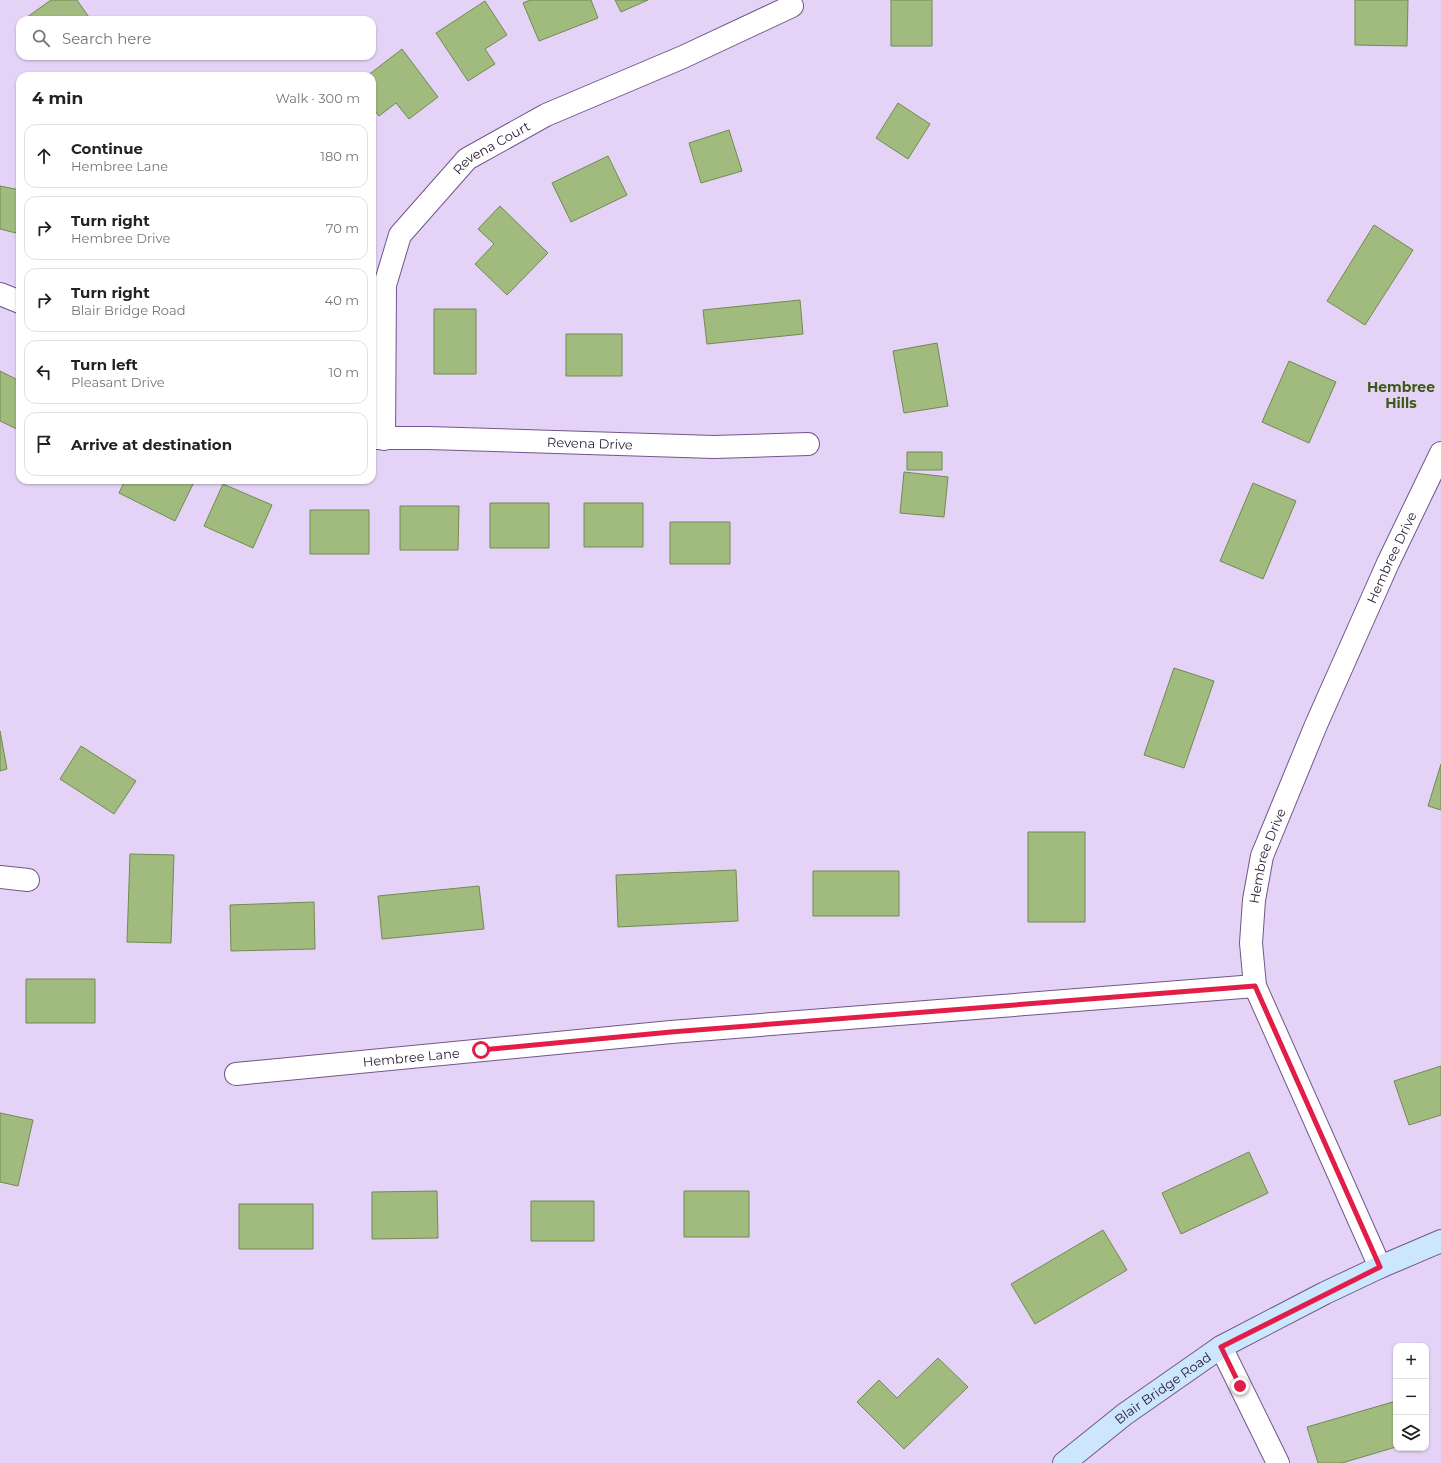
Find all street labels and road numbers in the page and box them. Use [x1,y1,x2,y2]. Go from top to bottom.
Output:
street label: Revena Court [449,118,533,178]
street label: Revena Drive [547,434,633,452]
street label: Hembree Drive [1363,509,1420,606]
street label: Hembree Drive [1246,806,1289,905]
street label: Hembree Lane [362,1044,460,1070]
street label: Blair Bridge Road [1111,1348,1214,1427]

